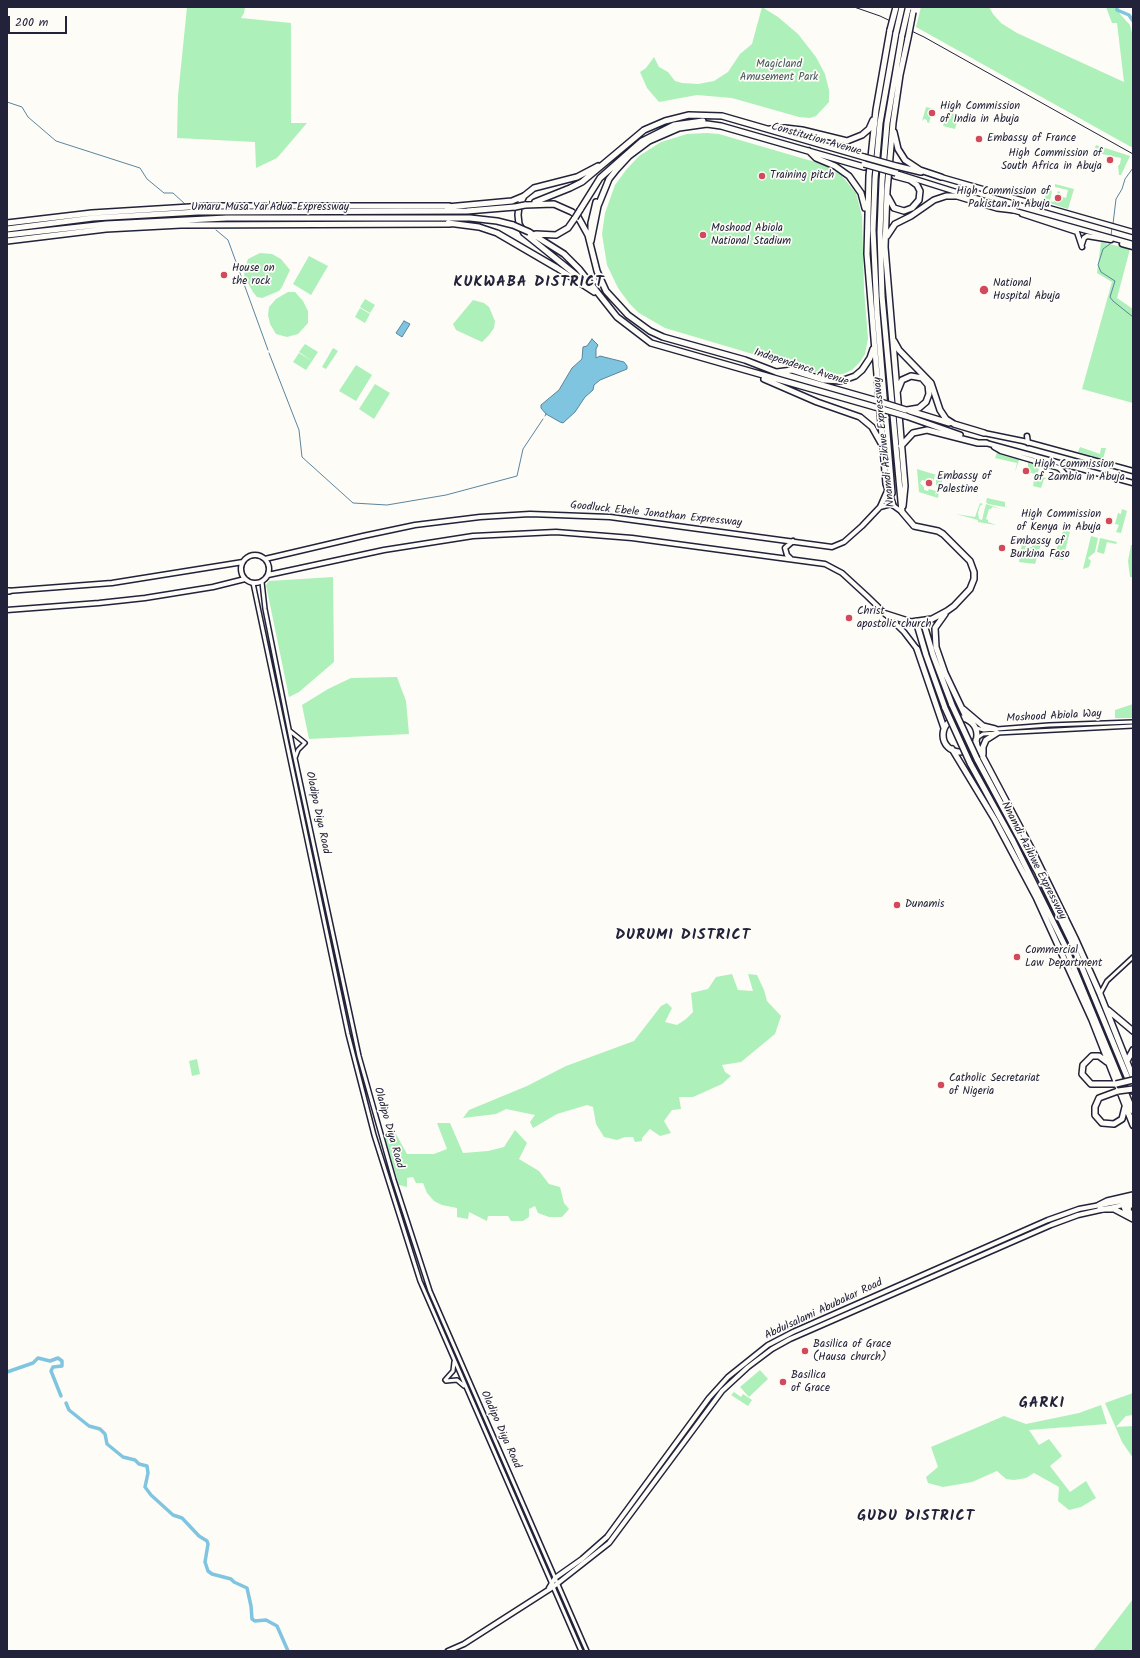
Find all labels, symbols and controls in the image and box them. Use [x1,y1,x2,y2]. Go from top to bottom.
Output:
scale bar [10,8,69,34]
text: 200 m [15,13,48,32]
park label: Magicland Amusement Park [740,58,818,84]
place label: High Commission of India in Abuja [940,100,1020,126]
marker: High Commission of India in Abuja [927,108,937,118]
street label: Constitution Avenue [769,121,863,159]
place label: Embassy of France [987,132,1076,146]
marker: Embassy of France [974,134,984,144]
place label: High Commission of South Africa in Abuja [1001,147,1102,173]
marker: High Commission of South Africa in Abuja [1105,155,1115,165]
place label: Training pitch [770,169,834,183]
marker: Training pitch [757,171,767,181]
place label: High Commission of Pakistan in Abuja [956,185,1050,211]
marker: High Commission of Pakistan in Abuja [1053,193,1063,203]
street label: Umaru Musa Yar'Adua Expressway [191,201,349,215]
place label: Moshood Abiola National Stadium [711,222,791,248]
marker: Moshood Abiola National Stadium [698,230,708,240]
place label: House on the rock [232,262,275,288]
marker: House on the rock [219,270,229,280]
district label: KUKWABA DISTRICT [454,274,604,292]
place label: National Hospital Abuja [993,277,1060,303]
marker: National Hospital Abuja [978,284,990,296]
street label: Independence Avenue [752,346,850,390]
street label: Nnamdi Azikiwe Expressway [872,376,898,508]
place label: High Commission of Zambia in Abuja [1034,458,1125,484]
marker: High Commission of Zambia in Abuja [1021,466,1031,476]
place label: Embassy of Palestine [937,470,991,496]
marker: Embassy of Palestine [924,478,934,488]
street label: Goodluck Ebele Jonathan Expressway [569,499,743,531]
place label: High Commission of Kenya in Abuja [1017,508,1101,534]
marker: High Commission of Kenya in Abuja [1104,516,1114,526]
place label: Embassy of Burkina Faso [1010,535,1070,561]
marker: Embassy of Burkina Faso [997,543,1007,553]
place label: Christ apostolic church [857,605,931,631]
marker: Christ apostolic church [844,613,854,623]
street label: Moshood Abiola Way [1006,708,1102,726]
street label: Oladipo Diya Road [302,771,332,855]
street label: Nnamdi Azikiwe Expressway [997,800,1069,922]
place label: Dunamis [905,898,944,912]
marker: Dunamis [892,900,902,910]
district label: DURUMI DISTRICT [615,927,751,945]
place label: Commercial Law Department [1025,944,1102,970]
marker: Commercial Law Department [1012,952,1022,962]
place label: Catholic Secretariat of Nigeria [949,1072,1040,1098]
marker: Catholic Secretariat of Nigeria [936,1080,946,1090]
street label: Oladipo Diya Road [370,1086,406,1170]
street label: Abdulsalami Abubakar Road [763,1277,885,1343]
place label: Basilica of Grace (Hausa church) [813,1338,891,1364]
marker: Basilica of Grace (Hausa church) [800,1346,810,1356]
place label: Basilica of Grace [791,1369,830,1395]
marker: Basilica of Grace [778,1377,788,1387]
street label: Oladipo Diya Road [477,1389,523,1471]
district label: GARKI [1019,1395,1065,1413]
district label: GUDU DISTRICT [857,1508,975,1526]

